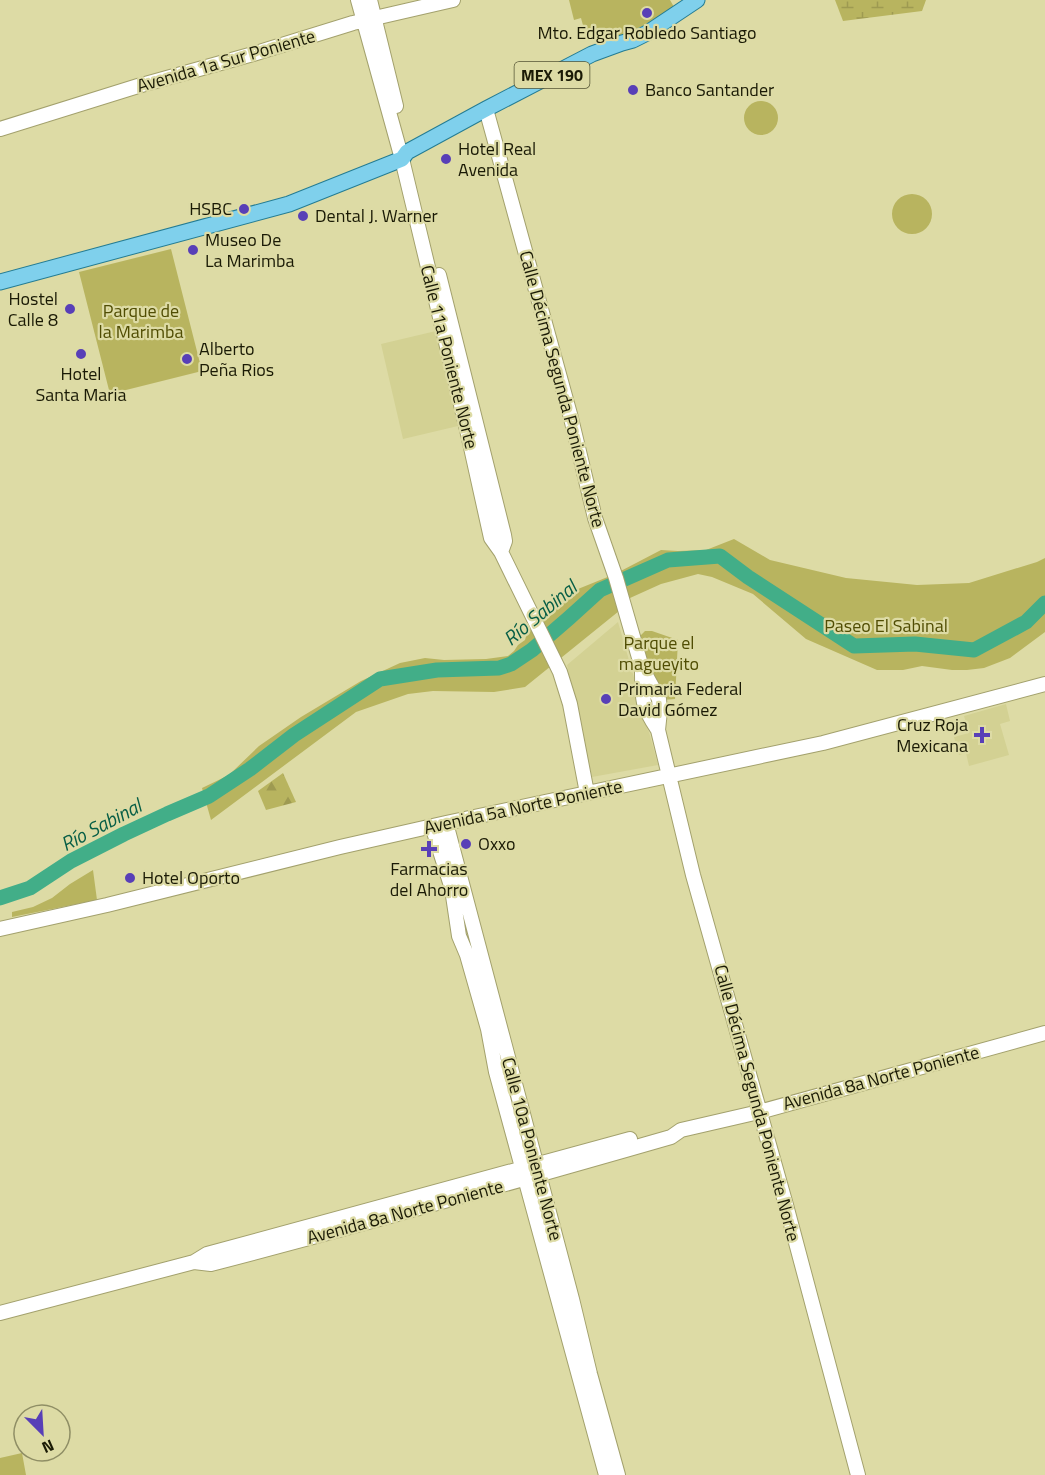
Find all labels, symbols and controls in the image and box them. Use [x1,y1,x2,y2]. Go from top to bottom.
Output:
marker: Mto. Edgar Robledo Santiago [640,6,654,20]
place label: Mto. Edgar Robledo Santiago [537,19,757,46]
street label: Avenida 1a Sur Poniente [133,22,318,99]
road number: MEX 190 [514,62,590,88]
place label: Banco Santander [645,76,774,103]
marker: Banco Santander [626,83,640,97]
place label: Hotel Real Avenida [458,135,536,183]
marker: Hotel Real Avenida [439,152,453,166]
place label: HSBC [189,195,232,222]
marker: HSBC [237,202,251,216]
place label: Dental J. Warner [315,202,438,229]
marker: Dental J. Warner [296,209,310,223]
place label: Museo De La Marimba [205,226,294,274]
marker: Museo De La Marimba [186,243,200,257]
street label: Calle Décima Segunda Poniente Norte [512,247,612,530]
street label: Calle 11a Poniente Norte [414,262,485,452]
place label: Hostel Calle 8 [8,285,58,333]
park label: Parque de la Marimba [99,297,183,345]
marker: Hostel Calle 8 [63,302,77,316]
place label: Alberto Peña Rios [199,335,274,383]
marker: Hotel Santa Maria [74,347,88,361]
marker: Alberto Peña Rios [180,352,194,366]
place label: Hotel Santa Maria [35,360,127,408]
water label: Río Sabinal [496,571,585,653]
park label: Paseo El Sabinal [824,612,948,639]
park label: Parque el magueyito [619,629,699,677]
place label: Primaria Federal David Gómez [618,675,742,723]
marker: Primaria Federal David Gómez [599,692,613,706]
place label: Cruz Roja Mexicana [896,711,968,759]
marker: Cruz Roja Mexicana [973,726,991,744]
street label: Avenida 5a Norte Poniente [421,772,625,841]
water label: Río Sabinal [55,789,149,859]
place label: Oxxo [478,830,515,857]
marker: Oxxo [459,837,473,851]
marker: Farmacias del Ahorro [422,842,436,856]
place label: Farmacias del Ahorro [390,855,468,903]
place label: Hotel Oporto [142,864,240,891]
marker: Hotel Oporto [123,871,137,885]
street label: Calle Décima Segunda Poniente Norte [707,961,807,1244]
street label: Avenida 8a Norte Poniente [780,1038,982,1117]
street label: Calle 10a Poniente Norte [495,1054,570,1243]
street label: Avenida 8a Norte Poniente [304,1172,506,1251]
north arrow [12,1403,72,1463]
text: N [38,1433,58,1460]

